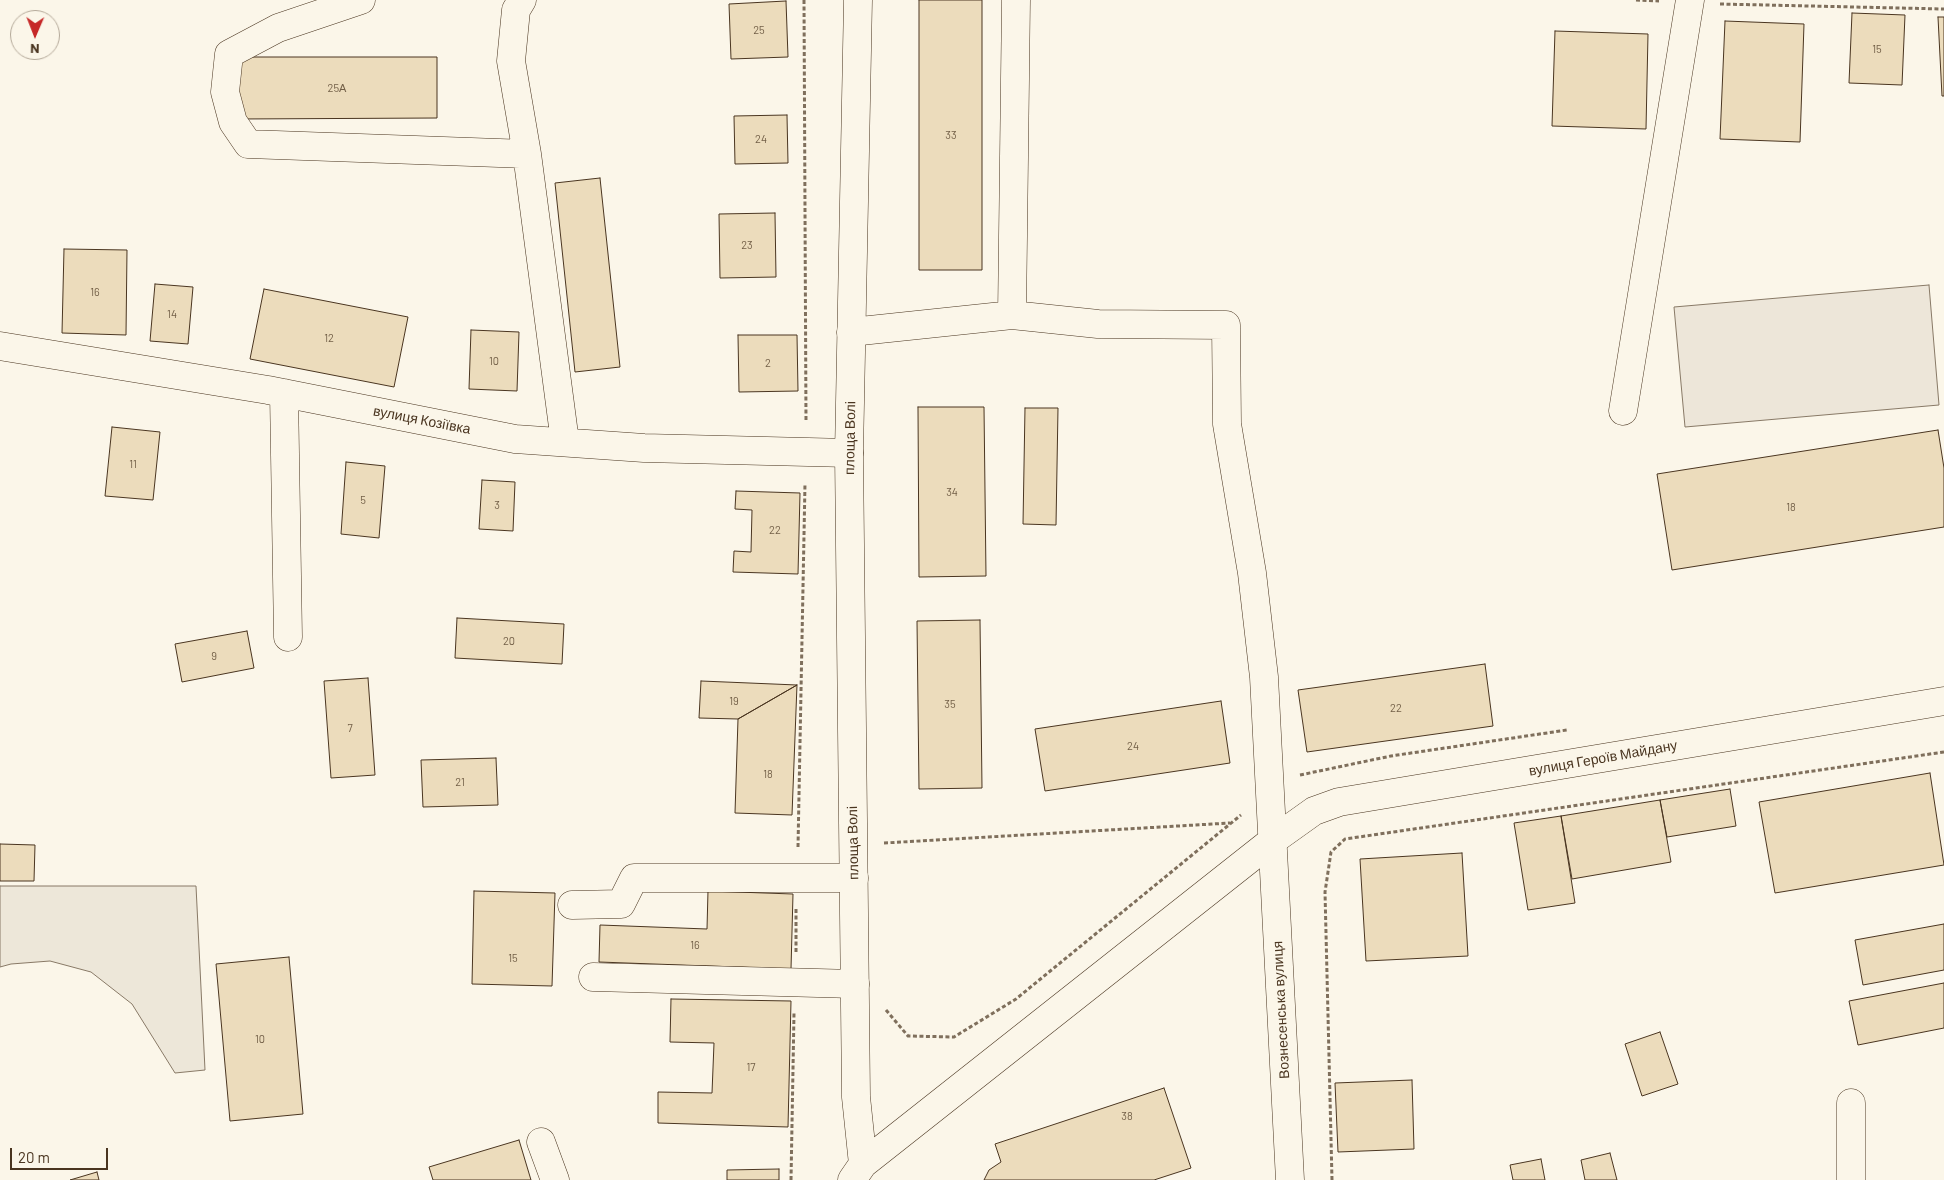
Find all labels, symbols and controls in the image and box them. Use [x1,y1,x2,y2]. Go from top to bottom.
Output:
north arrow [10,10,60,60]
house number: 25 [753,23,765,37]
text: N [30,41,40,58]
house number: 15 [1872,42,1882,56]
house number: 25А [328,81,346,95]
house number: 33 [945,128,957,142]
house number: 24 [755,132,767,146]
house number: 23 [741,238,753,252]
house number: 16 [90,285,100,299]
house number: 14 [167,307,177,321]
house number: 12 [324,331,334,345]
house number: 10 [489,354,499,368]
house number: 2 [765,356,771,370]
street label: площа Волі [841,401,859,475]
street label: вулиця Козіївка [372,402,472,438]
house number: 11 [129,457,137,471]
house number: 34 [946,485,958,499]
house number: 5 [360,493,366,507]
house number: 3 [494,498,500,512]
house number: 18 [1786,500,1796,514]
house number: 22 [769,523,781,537]
house number: 20 [503,634,515,648]
house number: 9 [211,649,217,663]
house number: 19 [729,694,739,708]
house number: 35 [944,697,956,711]
house number: 22 [1390,701,1402,715]
house number: 7 [347,721,353,735]
street label: вулиця Героїв Майдану [1527,737,1679,779]
house number: 24 [1127,739,1139,753]
house number: 18 [763,767,773,781]
house number: 21 [455,775,465,789]
street label: площа Волі [844,806,862,880]
house number: 16 [690,938,700,952]
street label: Вознесенська вулиця [1269,941,1293,1079]
house number: 15 [508,951,518,965]
house number: 10 [255,1032,265,1046]
house number: 17 [746,1060,756,1074]
house number: 38 [1121,1109,1133,1123]
scale bar [12,1138,110,1170]
text: 20 m [18,1148,50,1166]

